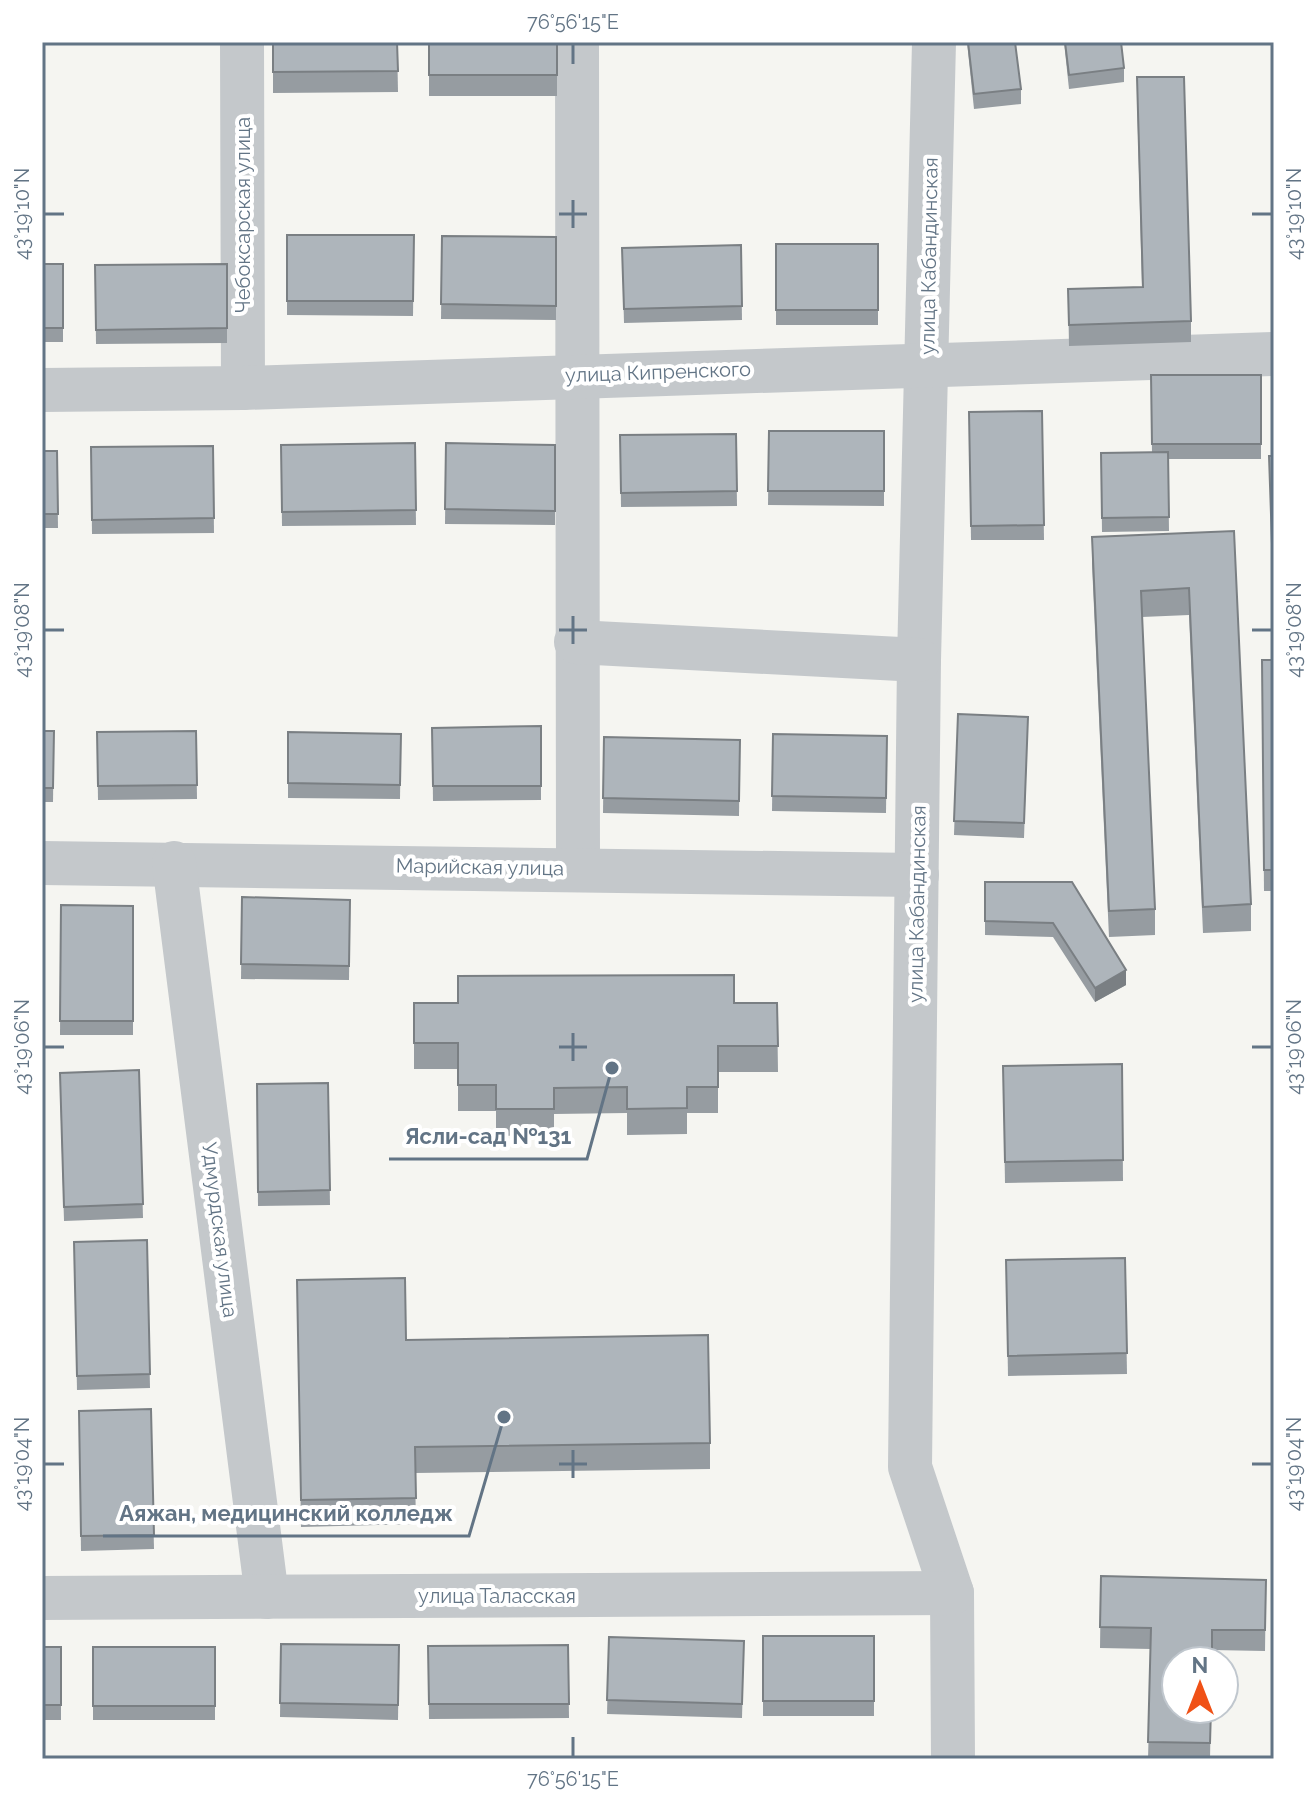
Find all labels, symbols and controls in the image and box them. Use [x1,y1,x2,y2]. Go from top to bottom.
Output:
text: 76°56'15"E [527,10,619,34]
street label: Чебоксарская улица [231,117,255,313]
street label: улица Кабандинская [915,157,943,355]
text: 43°19'10"N [10,168,34,260]
text: 43°19'10"N [1282,168,1306,260]
street label: улица Кипренского [565,357,751,387]
text: 43°19'08"N [10,582,34,678]
text: 43°19'08"N [1282,582,1306,678]
street label: улица Кабандинская [903,805,931,1003]
street label: Марийская улица [396,854,564,880]
text: 43°19'06"N [10,999,34,1095]
text: 43°19'06"N [1282,999,1306,1095]
callout: Ясли-сад №131 [389,1113,587,1159]
text: Ясли-сад №131 [405,1123,571,1149]
street label: Удмурдская улица [197,1141,243,1319]
text: 43°19'04"N [10,1417,34,1511]
text: 43°19'04"N [1282,1417,1306,1511]
callout: Аяжан, медицинский колледж [103,1490,469,1536]
text: Аяжан, медицинский колледж [119,1500,453,1526]
street label: улица Таласская [418,1584,576,1608]
north arrow [1160,1645,1240,1725]
text: N [1192,1652,1208,1678]
text: 76°56'15"E [527,1767,619,1791]

